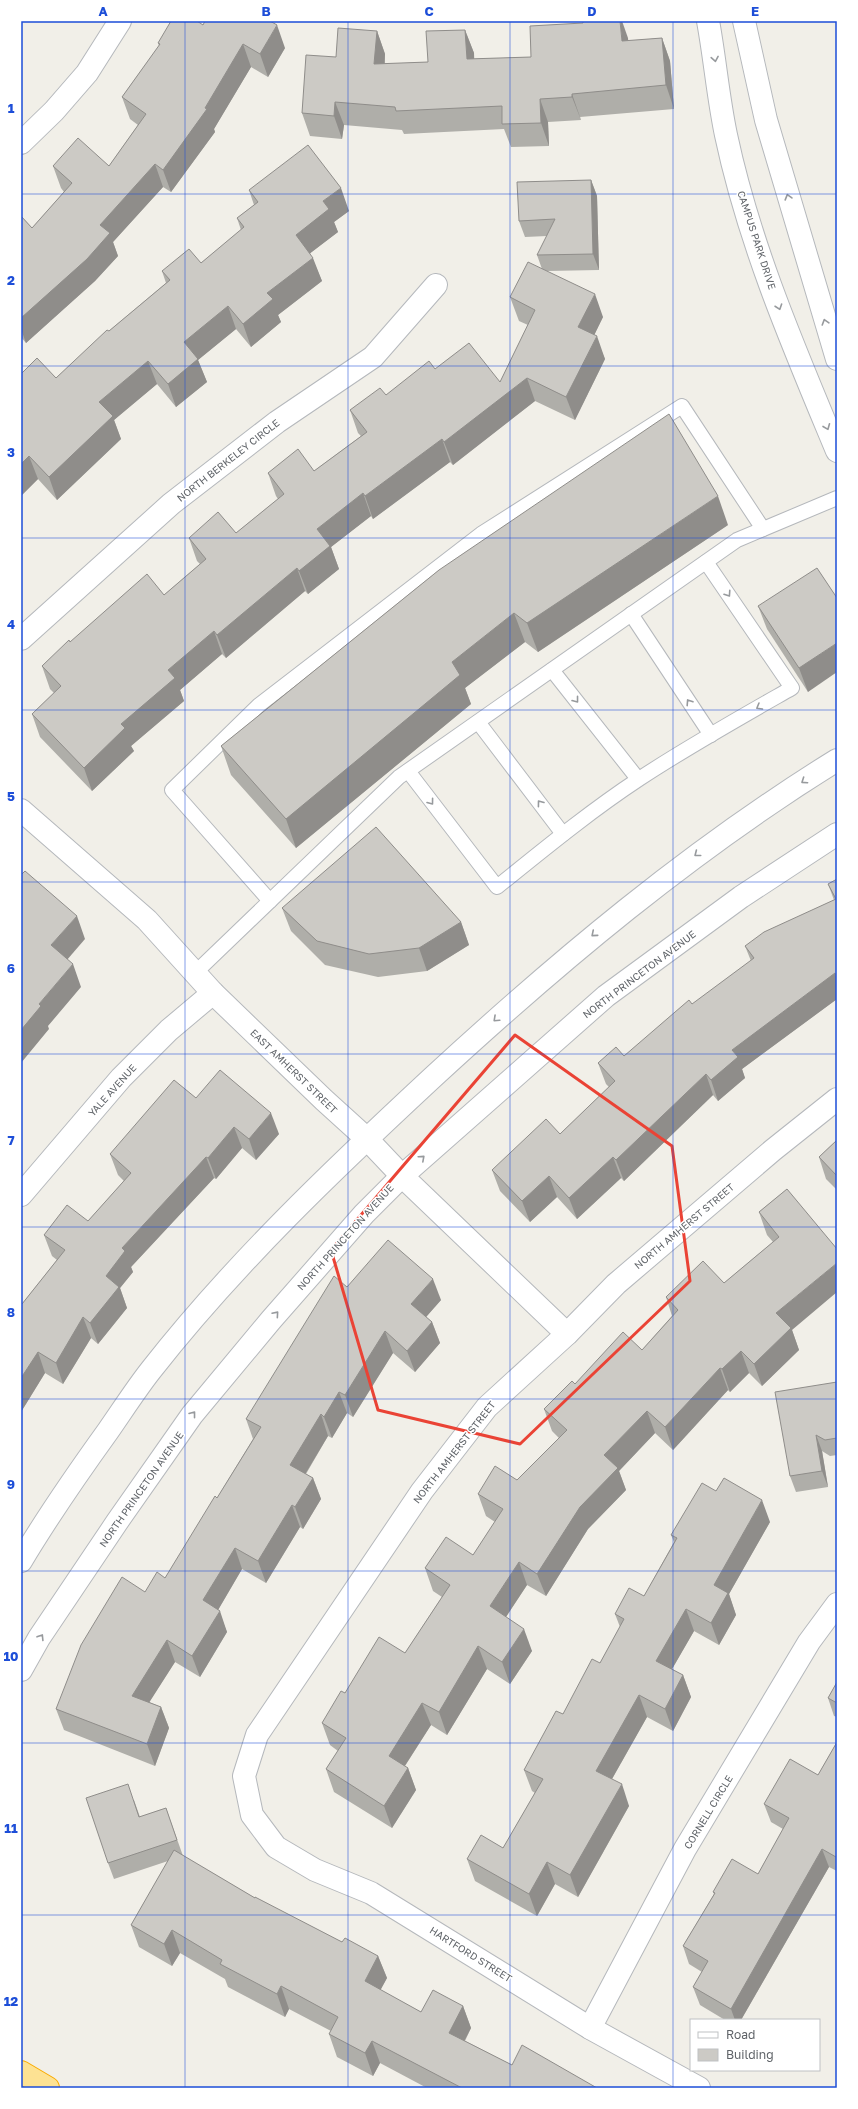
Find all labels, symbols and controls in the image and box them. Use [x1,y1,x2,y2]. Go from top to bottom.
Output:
text: A [98,3,108,19]
text: B [261,3,271,19]
text: C [424,3,434,19]
text: D [587,3,597,19]
text: E [751,3,759,19]
one-way arrow [710,56,719,62]
text: 1 [8,100,15,116]
street label: CAMPUS PARK DRIVE [735,189,779,291]
one-way arrow [784,194,793,201]
text: 2 [7,272,15,288]
one-way arrow [774,303,782,310]
one-way arrow [821,318,830,325]
street label: NORTH BERKELEY CIRCLE [174,416,282,504]
one-way arrow [822,423,830,431]
text: 3 [7,444,15,460]
one-way arrow [723,590,731,597]
text: 4 [7,616,15,632]
one-way arrow [571,696,578,703]
one-way arrow [686,699,694,706]
one-way arrow [755,703,763,710]
one-way arrow [801,776,808,784]
text: 5 [7,788,15,804]
one-way arrow [427,797,434,804]
one-way arrow [537,801,544,808]
one-way arrow [694,850,701,857]
street label: NORTH PRINCETON AVENUE [580,928,698,1020]
one-way arrow [592,930,599,937]
text: 6 [7,960,15,976]
one-way arrow [493,1014,501,1022]
street label: EAST AMHERST STREET [248,1026,340,1116]
street label: YALE AVENUE [85,1061,139,1119]
text: 7 [7,1132,15,1148]
one-way arrow [417,1155,425,1162]
street label: NORTH AMHERST STREET [632,1181,736,1271]
street label: NORTH PRINCETON AVENUE [294,1182,396,1292]
text: 8 [7,1304,15,1320]
one-way arrow [271,1311,279,1319]
street label: NORTH AMHERST STREET [410,1398,498,1506]
one-way arrow [189,1412,196,1419]
street label: NORTH PRINCETON AVENUE [96,1429,186,1549]
text: 9 [7,1476,15,1492]
one-way arrow [36,1634,43,1641]
text: 10 [3,1648,19,1664]
street label: CORNELL CIRCLE [681,1773,735,1851]
text: 11 [4,1820,18,1836]
street label: HARTFORD STREET [428,1924,514,1984]
text: 12 [4,1993,18,2009]
legend [690,2019,820,2071]
text: Road [726,2027,755,2042]
text: Building [726,2047,774,2062]

